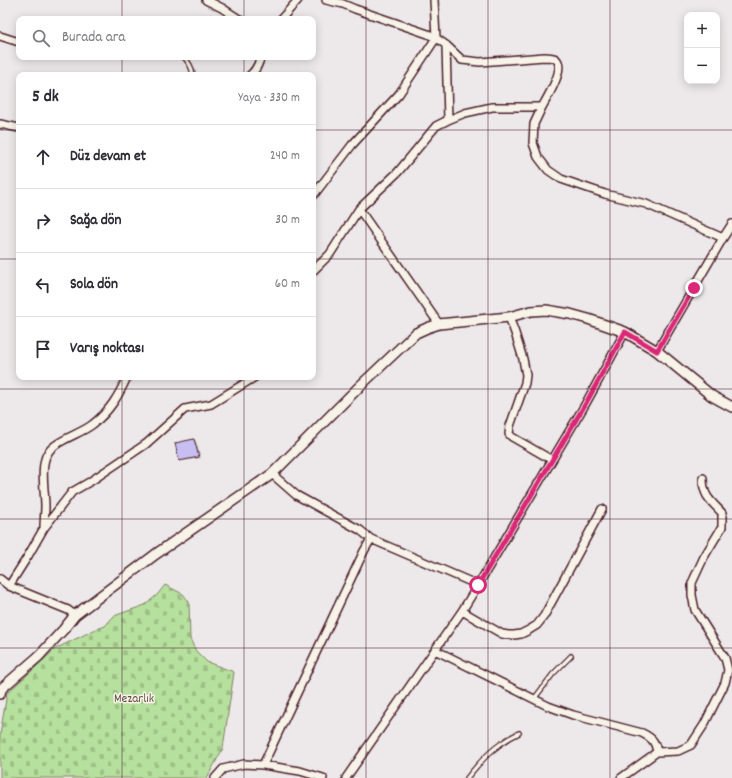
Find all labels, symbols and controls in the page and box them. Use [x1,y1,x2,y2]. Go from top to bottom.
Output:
map controls [684,12,720,84]
button: + [684,12,720,48]
search box [16,16,316,60]
icon: search [30,27,52,49]
text: Burada ara [62,27,125,49]
button: − [684,48,720,84]
text: 5 dk [32,86,59,110]
text: Yaya · 330 m [238,89,300,108]
icon: ahead [32,146,54,168]
text: Düz devam et [70,146,146,168]
text: 240 m [270,147,300,166]
icon: right [32,210,54,232]
text: Sağa dön [70,210,121,232]
text: 30 m [275,211,300,230]
icon: left [32,274,54,296]
text: Sola dön [70,274,118,296]
text: 60 m [275,275,300,294]
route end [685,279,703,297]
icon: arrive [32,338,54,360]
text: Varış noktası [70,338,144,360]
route start [469,576,487,594]
park label: Mezarlık [114,690,154,709]

